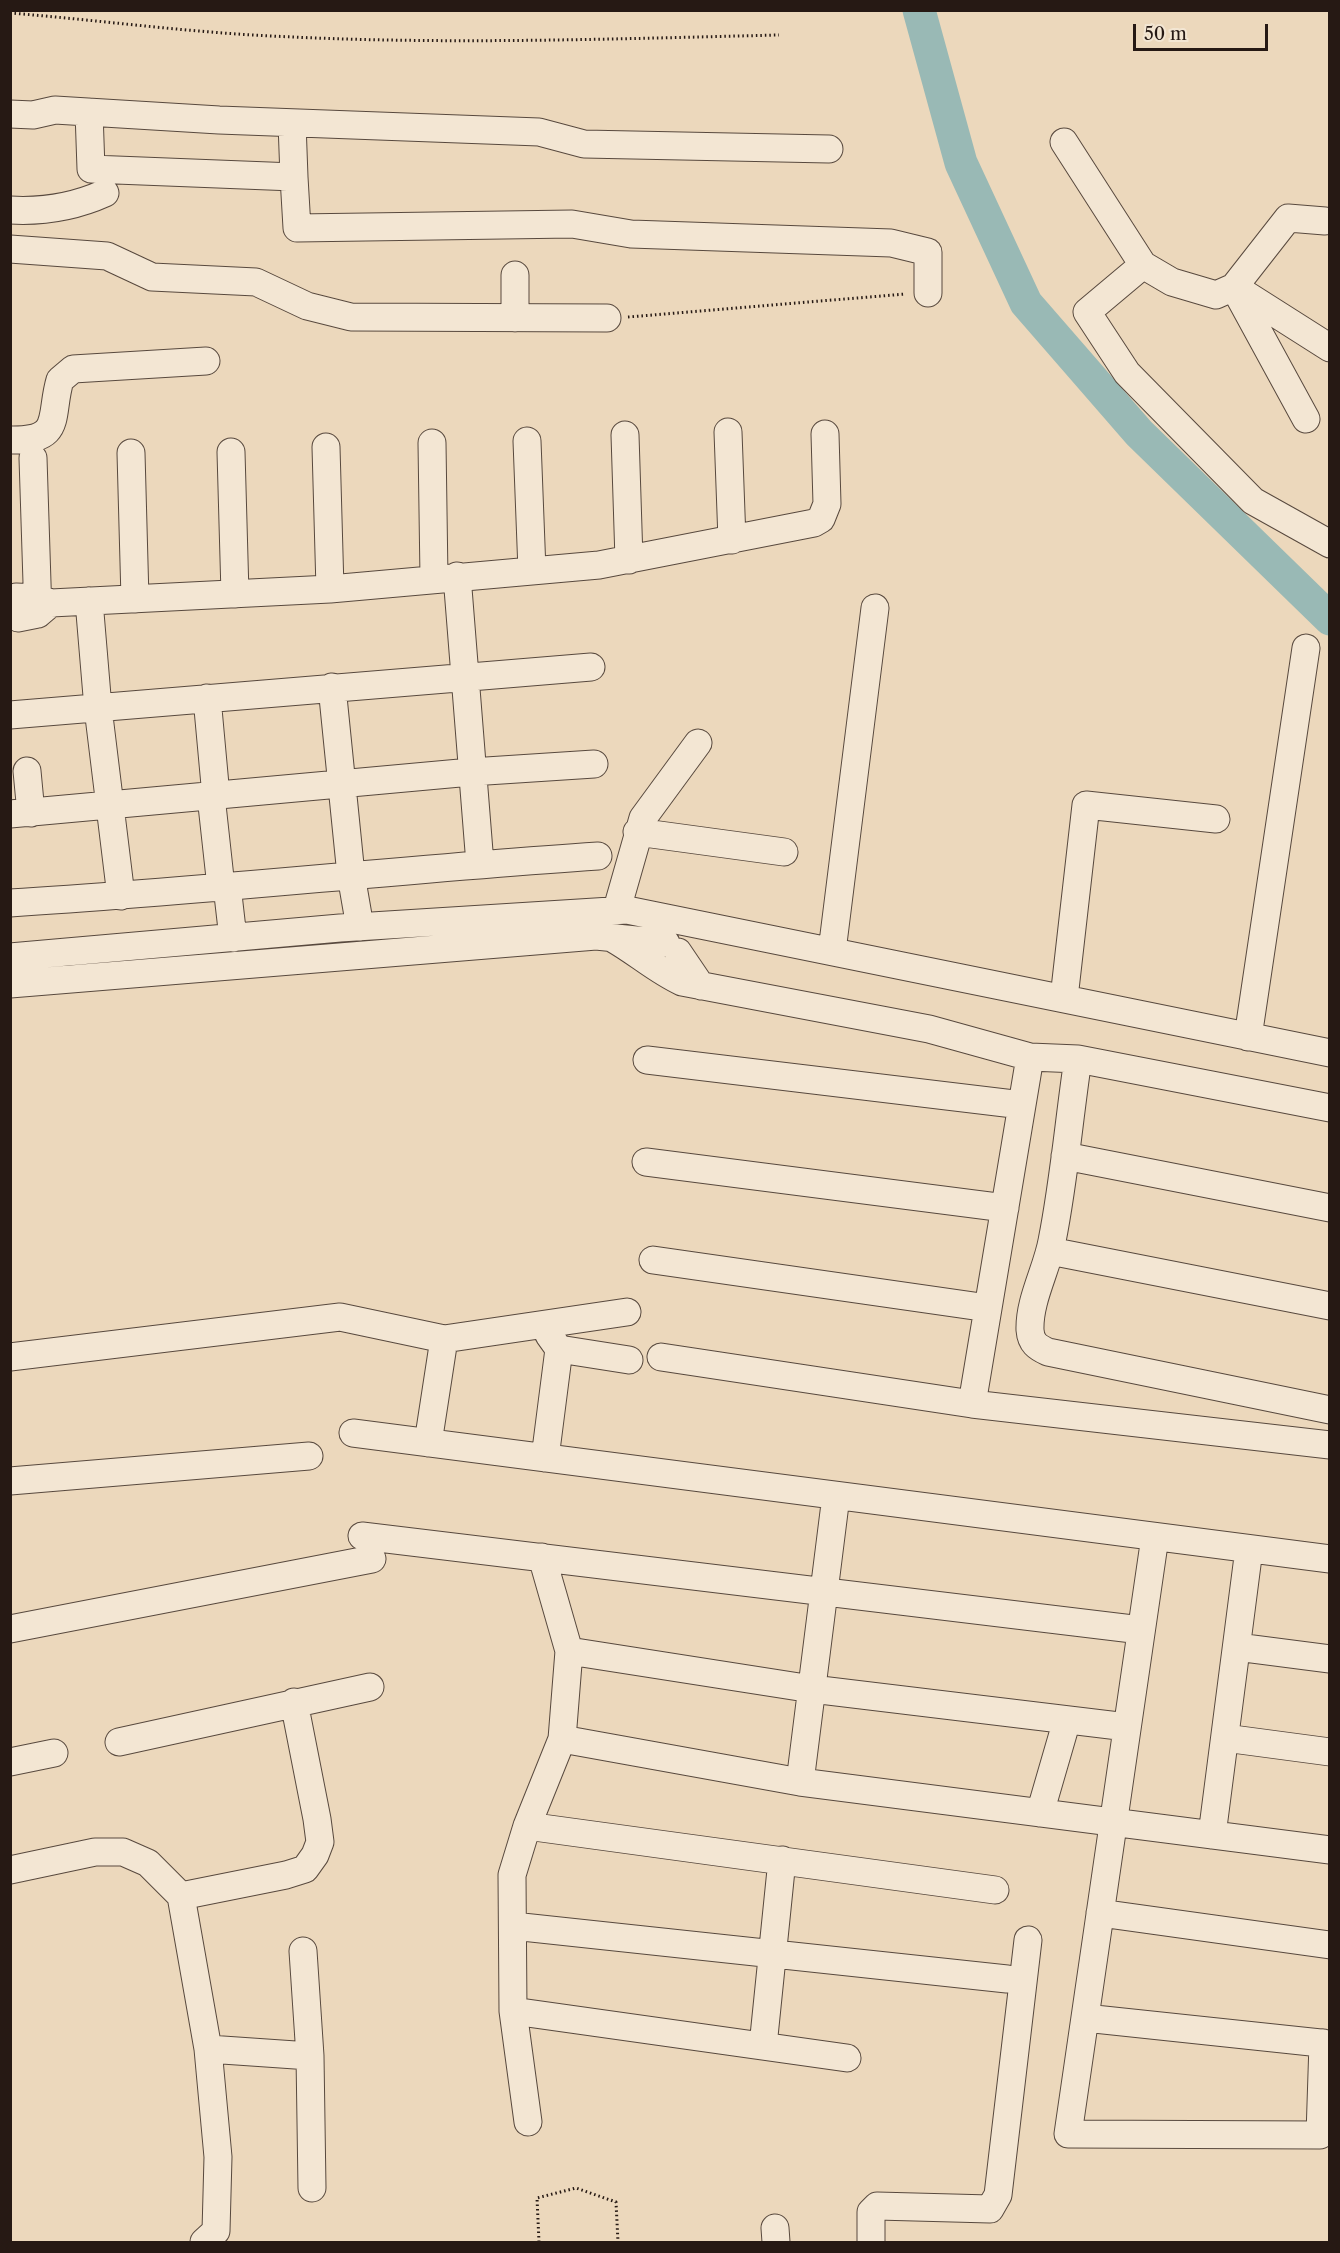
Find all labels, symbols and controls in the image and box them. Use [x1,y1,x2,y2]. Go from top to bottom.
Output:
scale bar [1136,12,1271,50]
text: 50 m [1144,23,1187,45]

